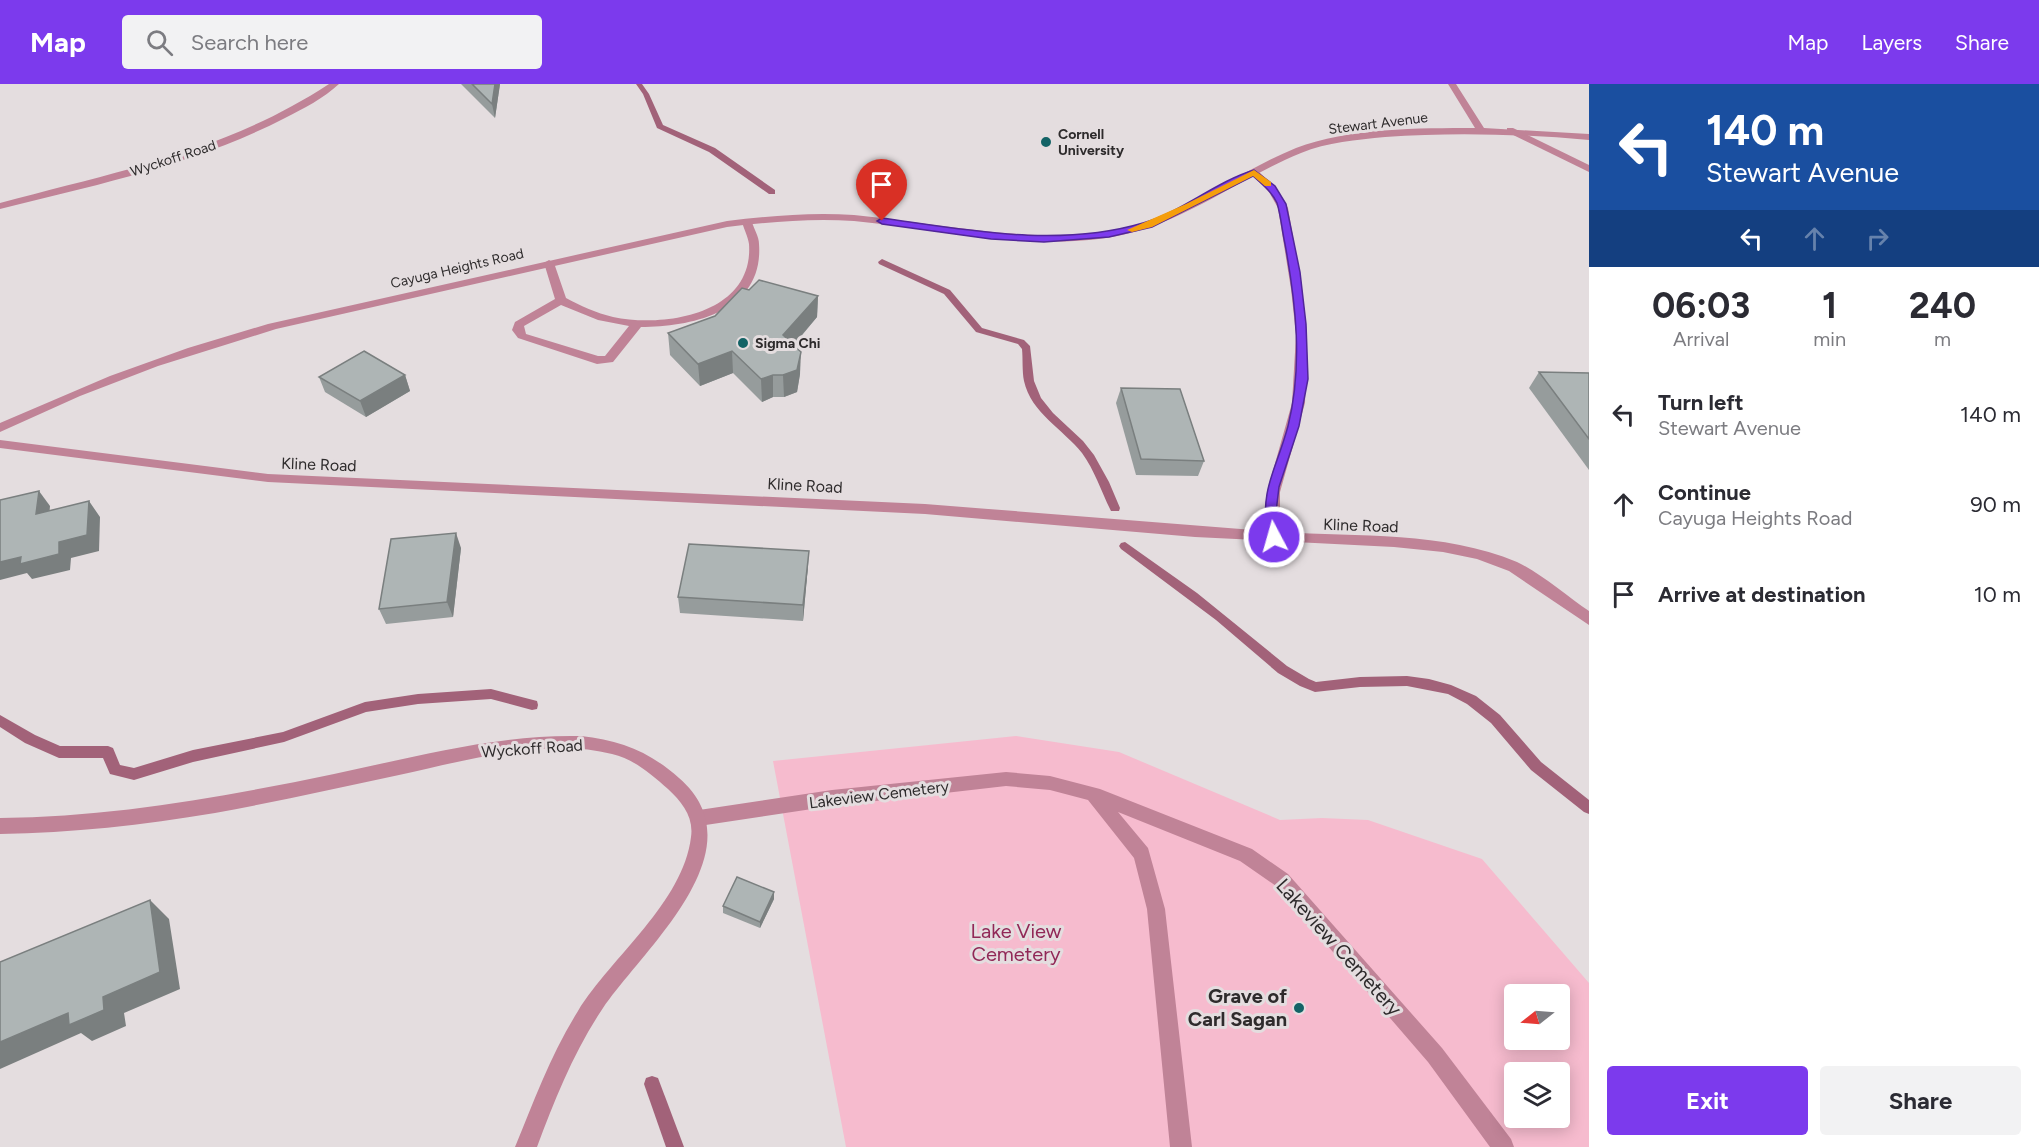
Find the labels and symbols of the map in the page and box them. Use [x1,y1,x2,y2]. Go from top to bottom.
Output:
street label: Stewart Avenue [1327,109,1429,138]
place label: Cornell University [1058,126,1125,159]
marker: Cornell University [1039,135,1053,149]
street label: Wyckoff Road [128,137,218,180]
pin [856,159,907,221]
street label: Cayuga Heights Road [389,245,525,292]
place label: Sigma Chi [755,335,820,352]
marker: Sigma Chi [736,336,750,350]
street label: Kline Road [281,454,357,475]
street label: Kline Road [767,474,843,497]
position arrow [1242,505,1306,569]
street label: Kline Road [1323,515,1399,536]
street label: Wyckoff Road [481,735,583,762]
street label: Lakeview Cemetery [808,776,951,813]
street label: Lakeview Cemetery [1271,874,1407,1021]
park label: Lake View Cemetery [971,919,1062,966]
place label: Grave of Carl Sagan [1188,984,1287,1031]
north arrow [1504,984,1570,1050]
marker: Grave of Carl Sagan [1292,1001,1306,1015]

